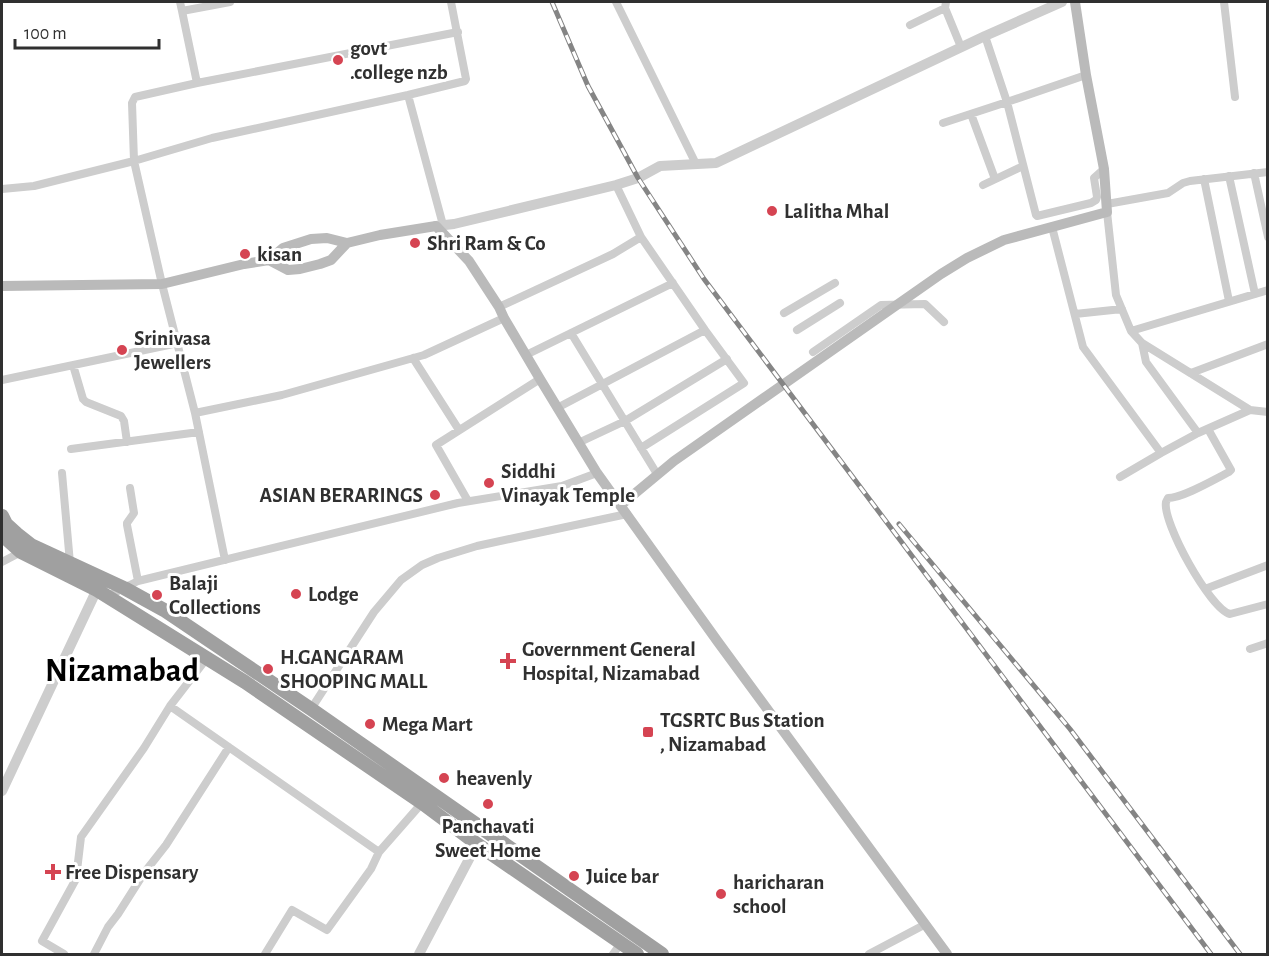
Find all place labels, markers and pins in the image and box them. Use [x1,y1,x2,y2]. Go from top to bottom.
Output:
place label: govt .college nzb [350,38,448,83]
marker: govt .college nzb [331,53,345,67]
place label: Lalitha Mhal [784,201,889,222]
marker: Lalitha Mhal [765,204,779,218]
place label: Shri Ram & Co [427,233,546,254]
marker: Shri Ram & Co [408,236,422,250]
place label: kisan [257,244,302,265]
marker: kisan [238,247,252,261]
place label: Srinivasa Jewellers [134,328,211,373]
marker: Srinivasa Jewellers [115,343,129,357]
place label: Siddhi Vinayak Temple [501,461,635,506]
marker: Siddhi Vinayak Temple [482,476,496,490]
place label: ASIAN BERARINGS [260,485,423,506]
marker: ASIAN BERARINGS [428,488,442,502]
place label: Balaji Collections [169,573,261,618]
place label: Lodge [308,584,359,605]
marker: Lodge [289,587,303,601]
marker: Balaji Collections [150,588,164,602]
place label: Government General Hospital, Nizamabad [522,639,700,684]
place label: H.GANGARAM SHOOPING MALL [280,647,428,692]
marker: Government General Hospital, Nizamabad [499,652,517,670]
marker: H.GANGARAM SHOOPING MALL [261,662,275,676]
place label: TGSRTC Bus Station , Nizamabad [660,710,825,755]
place label: Mega Mart [382,714,473,735]
marker: Mega Mart [363,717,377,731]
marker: TGSRTC Bus Station , Nizamabad [641,725,655,739]
place label: heavenly [456,768,533,789]
marker: heavenly [437,771,451,785]
marker: Panchavati Sweet Home [481,797,495,811]
place label: Panchavati Sweet Home [435,816,541,861]
place label: Free Dispensary [65,862,199,883]
marker: Free Dispensary [46,865,60,879]
place label: Juice bar [586,866,659,887]
marker: Juice bar [567,869,581,883]
place label: haricharan school [733,872,824,917]
marker: haricharan school [714,887,728,901]

